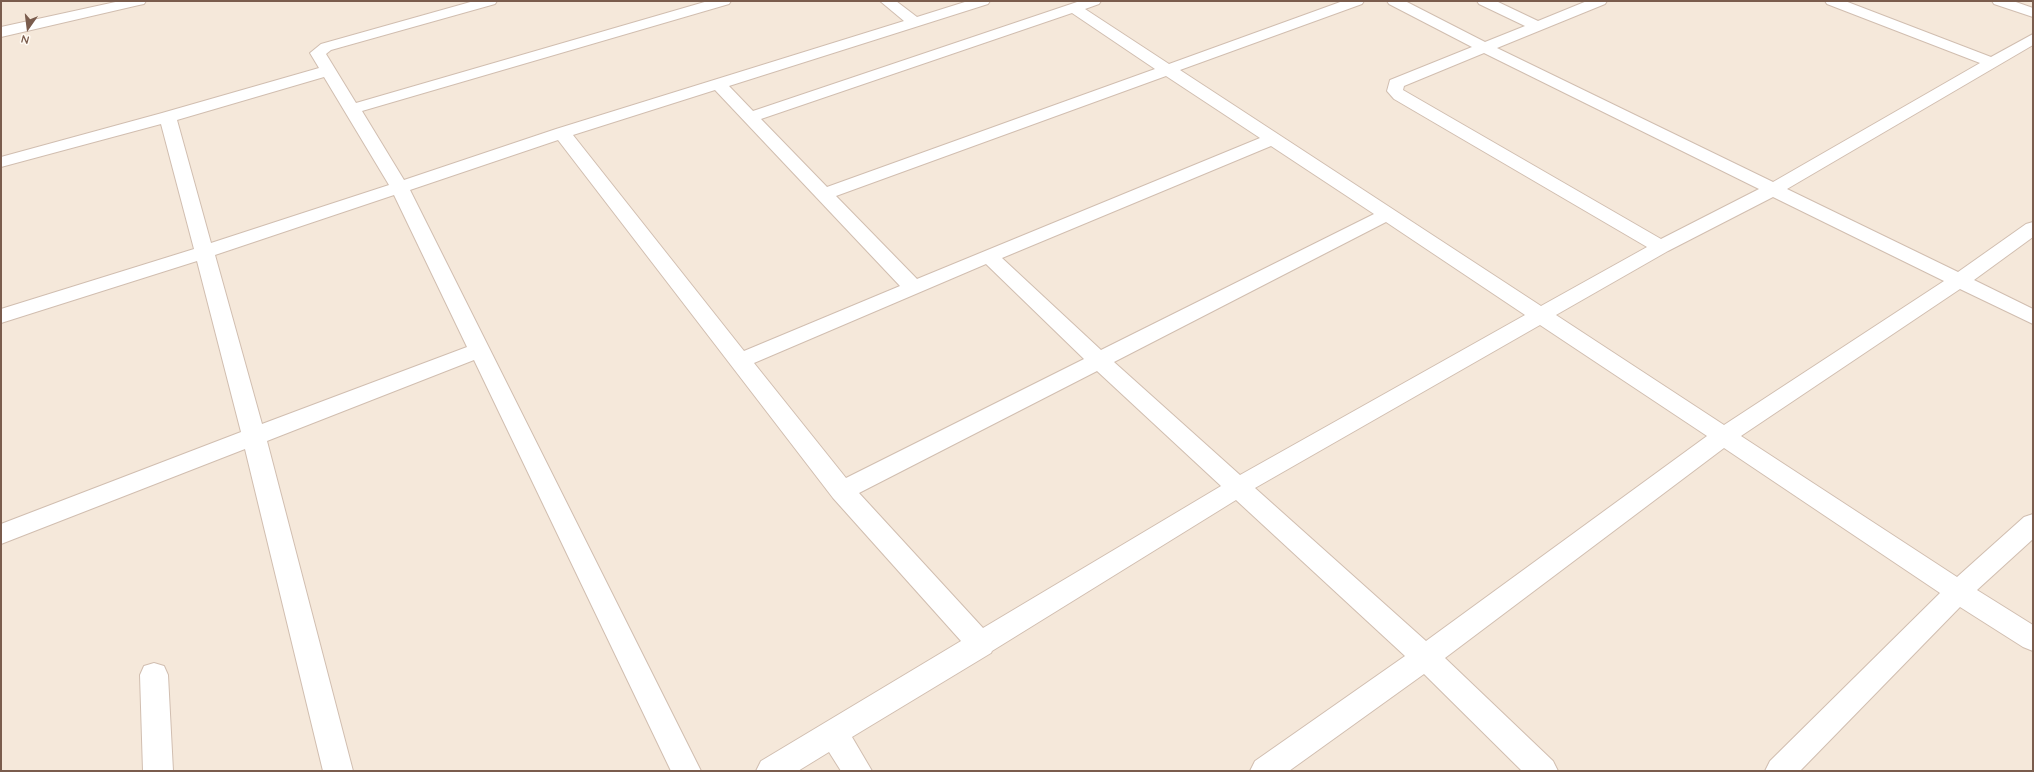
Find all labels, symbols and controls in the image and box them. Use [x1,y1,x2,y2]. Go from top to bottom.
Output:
north arrow [8,8,48,48]
text: N [19,32,31,47]

